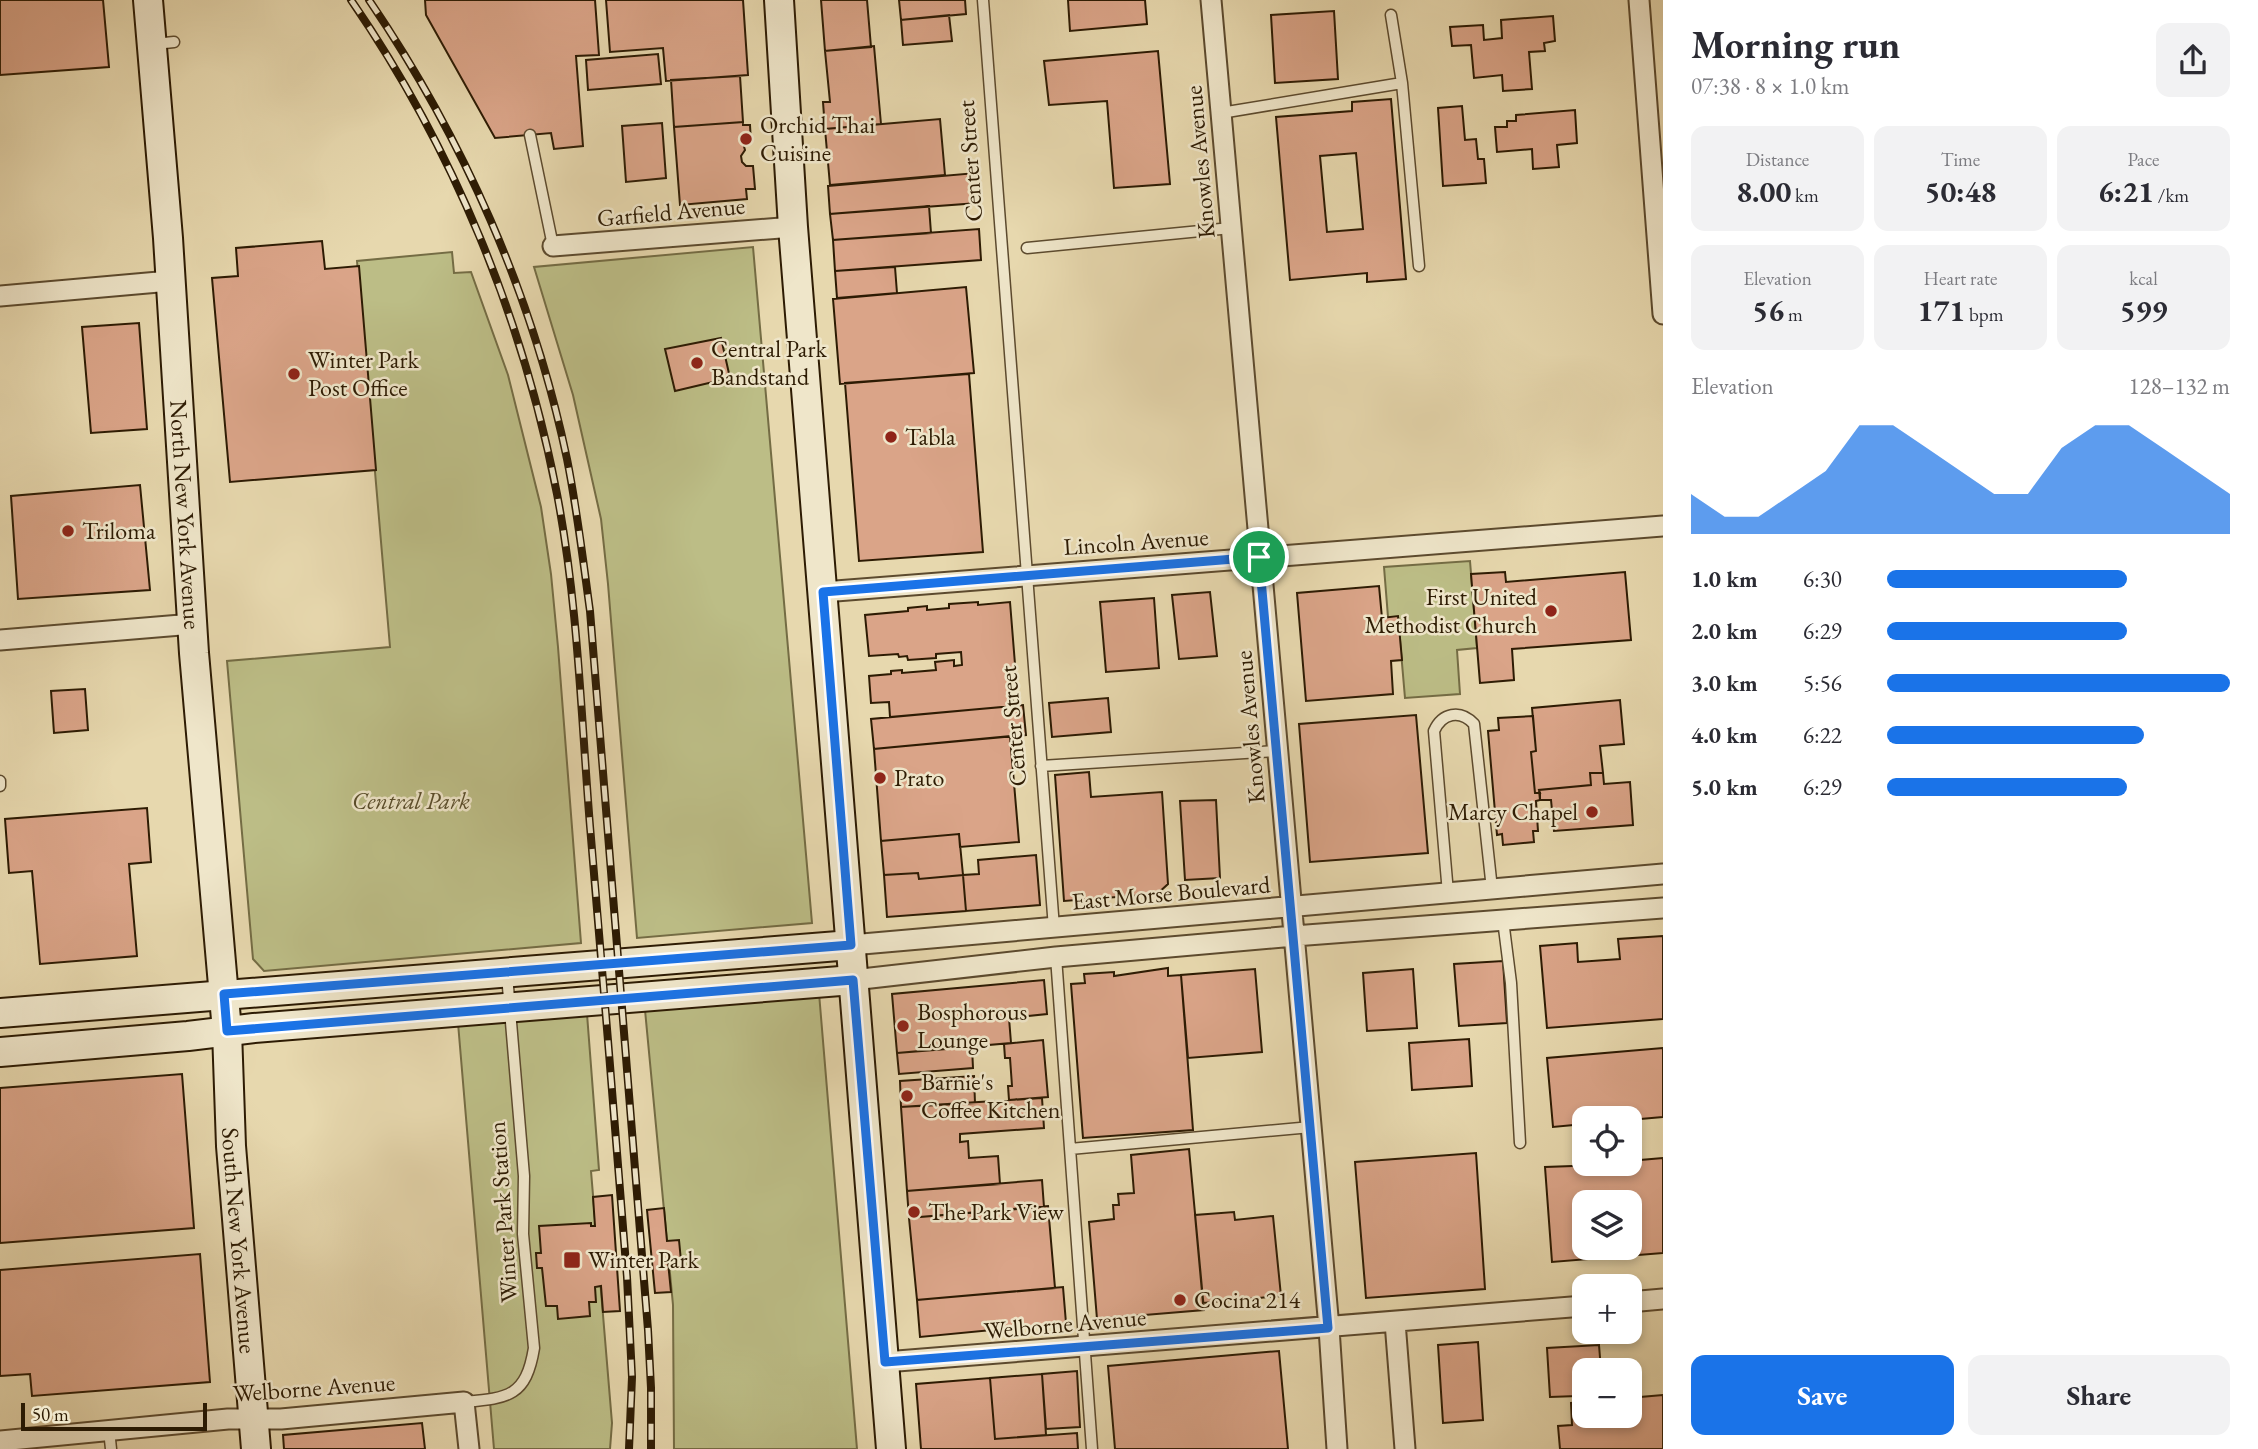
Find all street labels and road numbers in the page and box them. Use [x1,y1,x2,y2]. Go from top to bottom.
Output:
street label: Knowles Avenue [1177,84,1222,240]
street label: Center Street [950,99,989,223]
street label: Garfield Avenue [596,190,746,233]
street label: North New York Avenue [163,399,208,630]
street label: Lincoln Avenue [1062,521,1210,562]
street label: Knowles Avenue [1227,649,1272,805]
street label: Center Street [992,664,1033,788]
street label: East Morse Boulevard [1070,868,1272,917]
street label: Winter Park Station [481,1120,524,1304]
street label: South New York Avenue [215,1127,264,1355]
street label: Welborne Avenue [983,1301,1147,1346]
street label: Welborne Avenue [232,1366,396,1409]

